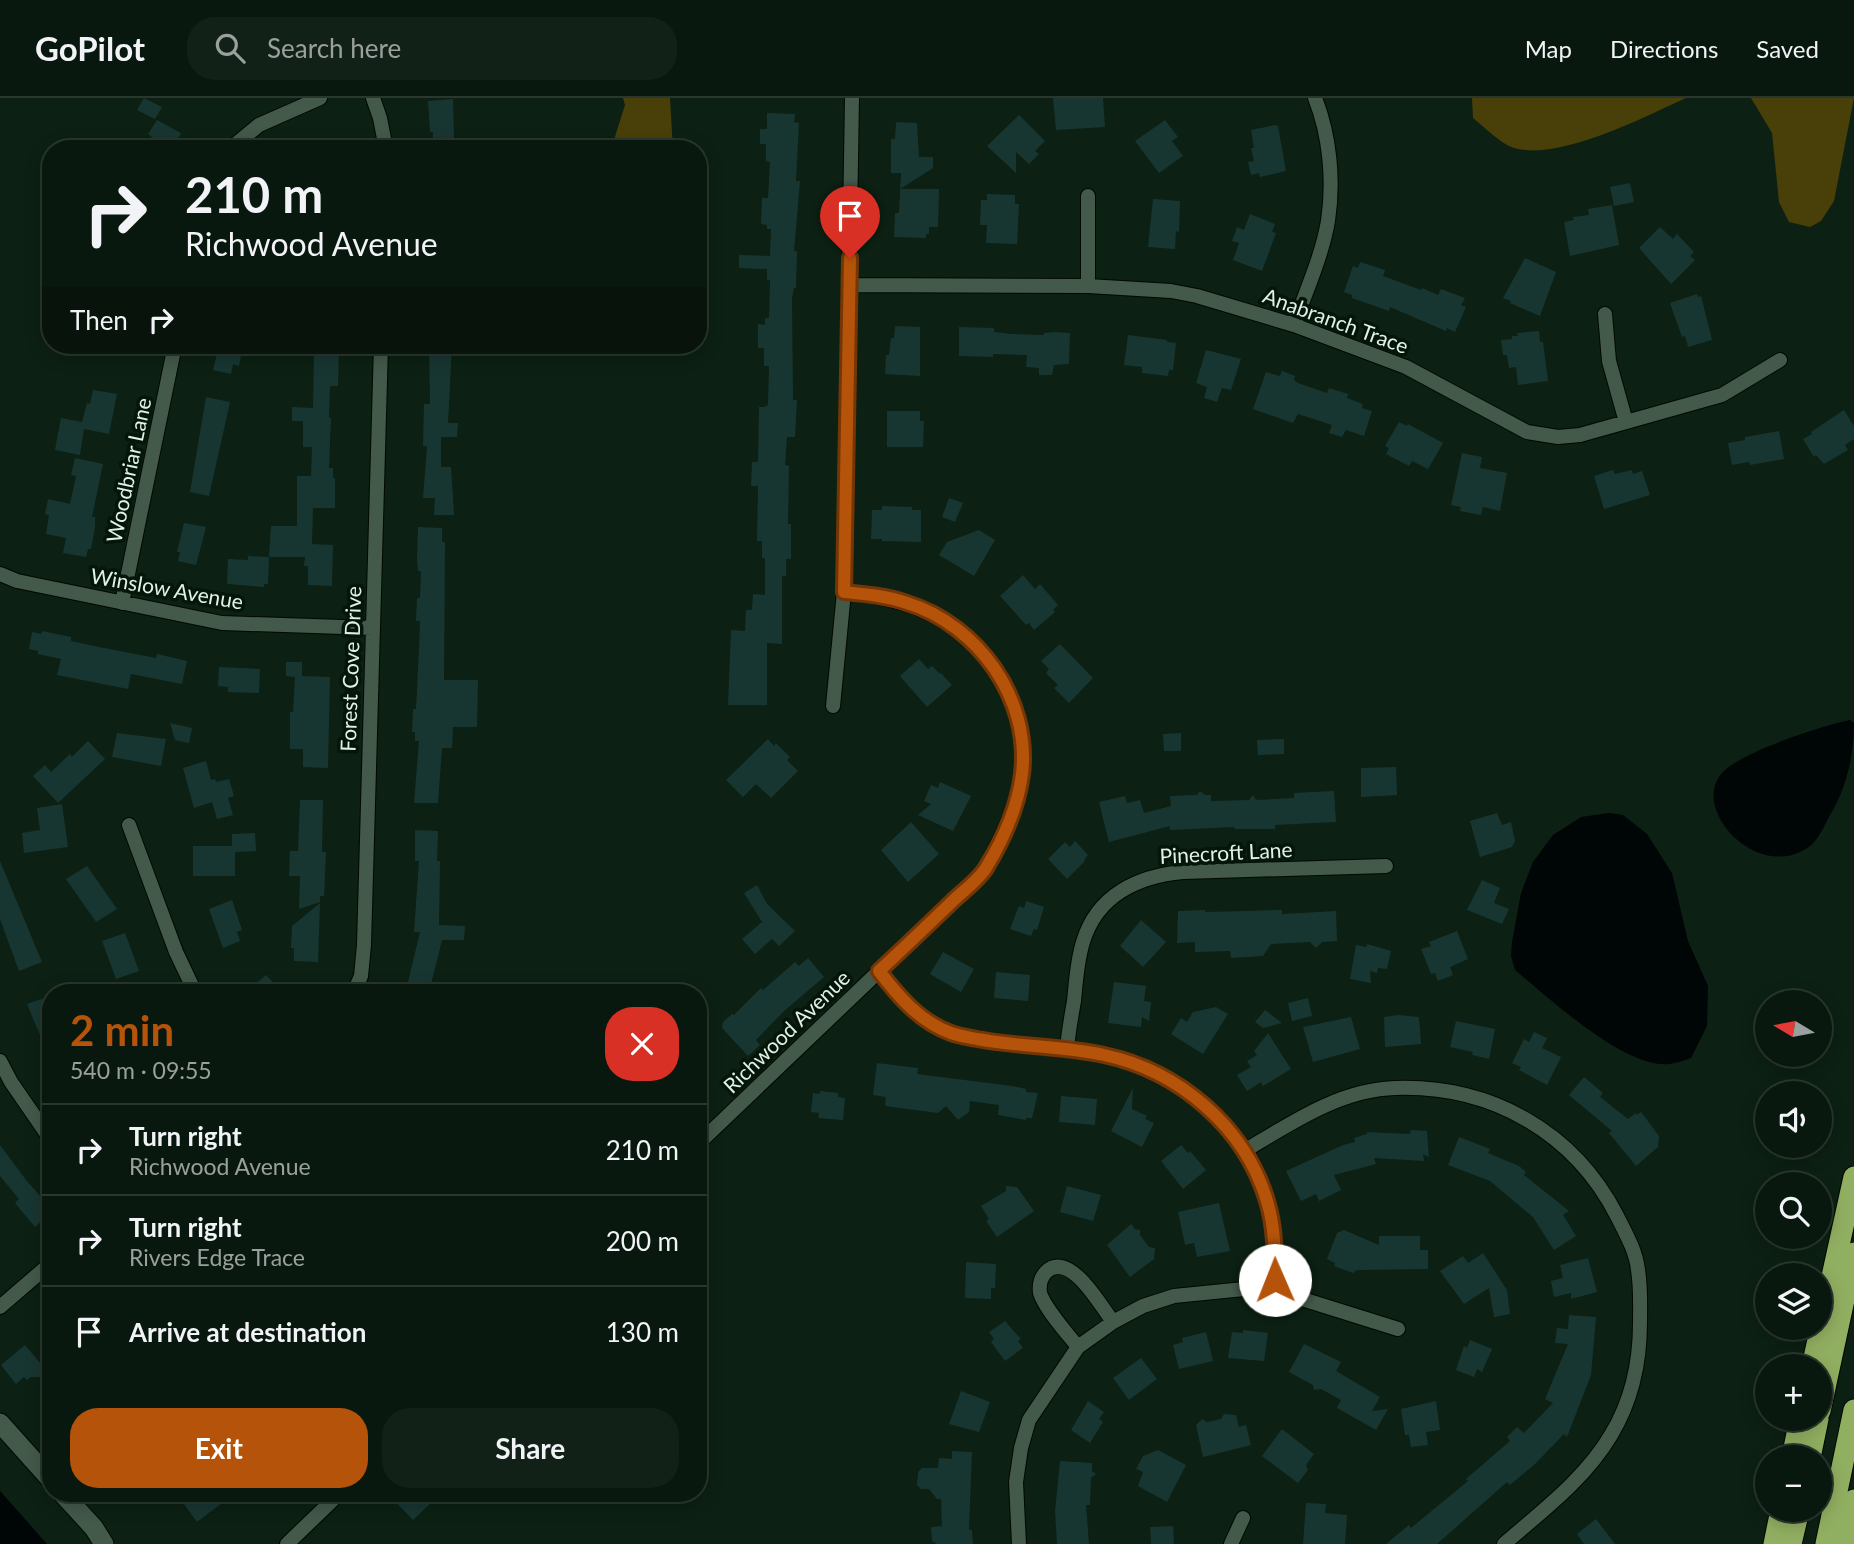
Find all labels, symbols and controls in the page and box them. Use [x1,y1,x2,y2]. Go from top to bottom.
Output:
search box [187,17,677,80]
text: GoPilot [35,28,145,68]
icon: search [211,29,249,67]
text: Search here [267,32,401,64]
text: Map [1525,34,1572,63]
text: Directions [1610,34,1718,63]
text: Saved [1756,34,1819,63]
text: 210 m [185,165,323,223]
icon: right [70,168,161,259]
pin [820,186,880,258]
icon: arrive [831,197,869,235]
text: Richwood Avenue [185,224,438,263]
street label: Anabranch Trace [1260,282,1412,358]
icon: right [142,301,180,339]
text: Then [70,304,128,336]
street label: Woodbriar Lane [100,395,156,545]
street label: Winslow Avenue [89,562,245,614]
street label: Forest Cove Drive [335,586,365,752]
street label: Pinecroft Lane [1159,836,1293,868]
street label: Richwood Avenue [718,964,854,1098]
north arrow [1755,990,1832,1068]
map controls [1755,990,1832,1522]
text: 2 min [70,1005,174,1055]
button: close [605,1007,679,1081]
text: 540 m · 09:55 [70,1056,212,1084]
button: sound [1755,1081,1832,1158]
text: Turn right [129,1120,242,1152]
icon: right [70,1131,108,1169]
text: 210 m [606,1134,679,1166]
text: Richwood Avenue [129,1152,311,1180]
button: search [1755,1172,1832,1249]
text: Turn right [129,1211,242,1243]
icon: right [70,1222,108,1260]
text: 200 m [606,1225,679,1257]
text: Rivers Edge Trace [129,1243,305,1271]
position arrow [1238,1243,1312,1317]
button: layers [1755,1263,1832,1340]
icon: arrive [70,1313,108,1351]
text: Arrive at destination [129,1316,366,1348]
text: 130 m [606,1316,679,1348]
button: + [1755,1354,1832,1431]
button: Exit [70,1408,368,1488]
button: Share [382,1408,679,1488]
button: − [1755,1445,1832,1522]

